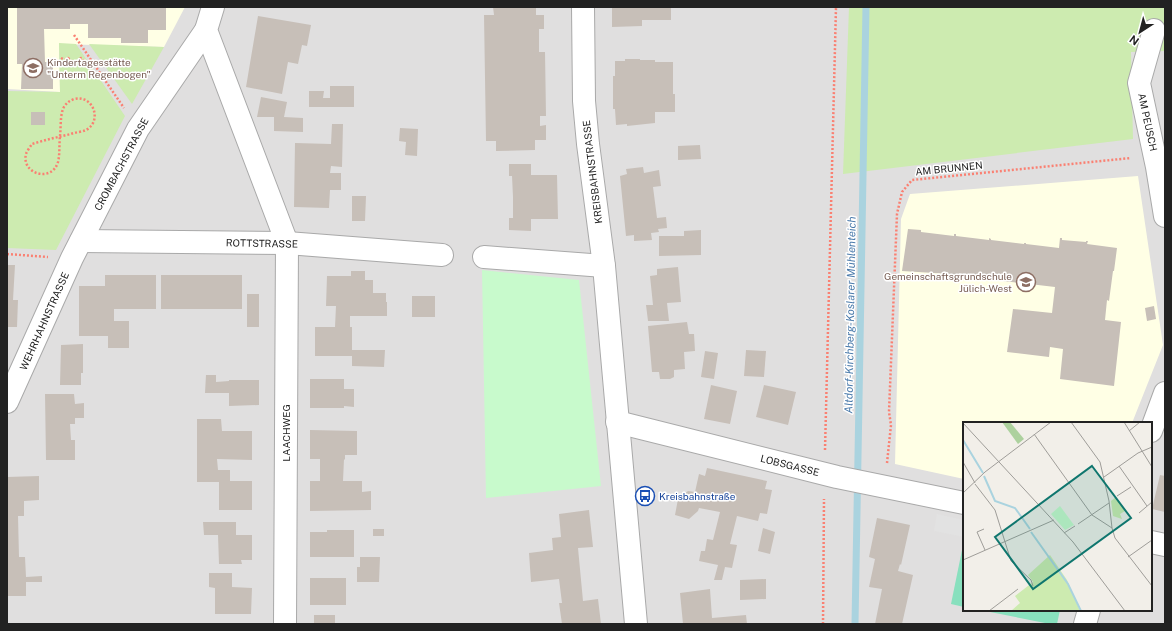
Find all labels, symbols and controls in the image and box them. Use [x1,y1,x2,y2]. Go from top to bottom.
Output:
north arrow [1120,12,1160,52]
text: N [1127,33,1141,47]
place label: Kindertagesstätte "Unterm Regenbogen" [47,56,151,80]
school or university icon: Kindertagesstätte "Unterm Regenbogen" [22,57,44,79]
street label: AM PEUSCH [1136,92,1160,152]
street label: CROMBACHSTRASSE [91,115,151,213]
street label: KREISBAHNSTRASSE [580,120,604,224]
street label: AM BRUNNEN [915,158,983,178]
water label: Altdorf-Kirchberg-Koslarer Mühlenteich [842,216,858,414]
street label: ROTTSTRASSE [226,236,298,250]
street label: WEHRHAHNSTRASSE [17,270,71,372]
place label: Gemeinschaftsgrundschule Jülich-West [884,270,1012,294]
school or university icon: Gemeinschaftsgrundschule Jülich-West [1015,271,1037,293]
street label: LAACHWEG [280,404,292,462]
inset map [963,422,1152,611]
street label: LOBSGASSE [759,452,821,478]
bus stop icon: Kreisbahnstraße [634,485,656,507]
place label: Kreisbahnstraße [659,490,736,502]

